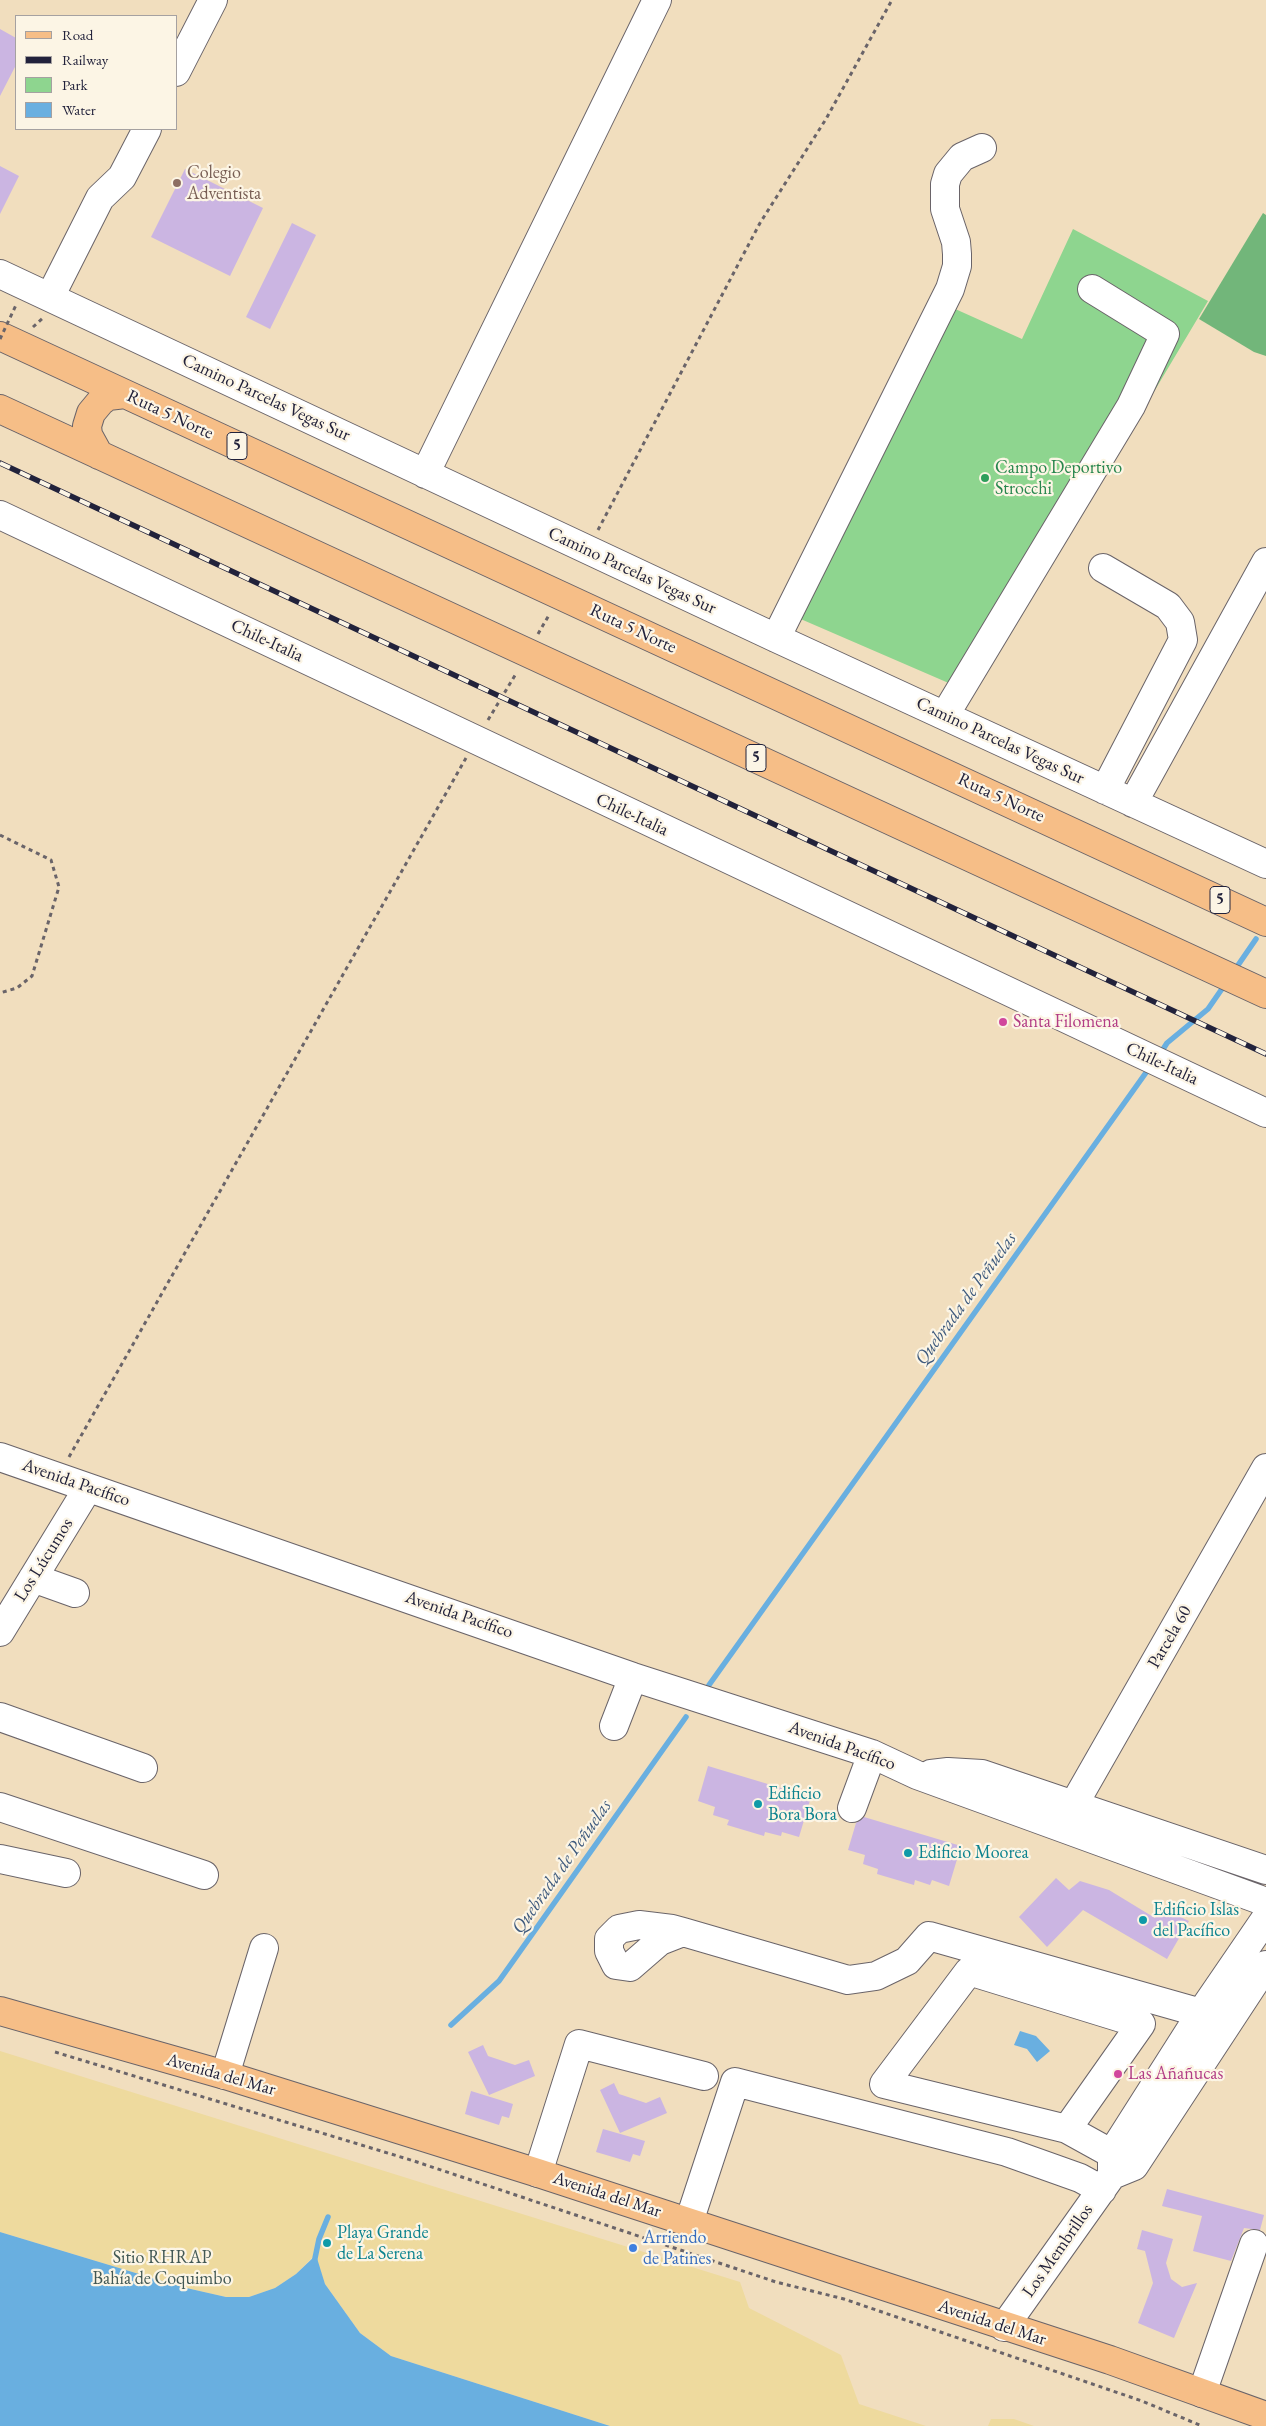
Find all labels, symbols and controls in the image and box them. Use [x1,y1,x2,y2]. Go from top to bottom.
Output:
legend [15,15,178,130]
text: Road [62,25,93,44]
text: Railway [62,50,108,69]
text: Park [62,75,88,94]
text: Water [62,100,96,119]
place label: Colegio Adventista [187,162,261,204]
marker: Colegio Adventista [171,177,183,189]
street label: Camino Parcelas Vegas Sur [178,350,354,446]
street label: Ruta 5 Norte [123,386,217,444]
road number: 5 [227,432,247,460]
place label: Campo Deportivo Strocchi [995,457,1122,499]
marker: Campo Deportivo Strocchi [979,472,991,484]
street label: Camino Parcelas Vegas Sur [544,523,720,619]
street label: Ruta 5 Norte [586,600,680,658]
street label: Chile-Italia [227,615,307,667]
street label: Camino Parcelas Vegas Sur [912,693,1088,789]
road number: 5 [746,744,766,771]
street label: Ruta 5 Norte [954,769,1048,827]
street label: Chile-Italia [592,789,672,841]
road number: 5 [1210,886,1230,914]
place label: Santa Filomena [1013,1011,1119,1033]
marker: Santa Filomena [997,1016,1009,1028]
street label: Chile-Italia [1122,1038,1202,1090]
water label: Quebrada de Peñuelas [910,1228,1022,1370]
street label: Avenida Pacífico [19,1454,133,1512]
street label: Los Lúcumos [10,1514,78,1606]
street label: Avenida Pacífico [402,1586,516,1644]
street label: Parcela 60 [1143,1602,1197,1672]
street label: Avenida Pacífico [785,1717,899,1775]
place label: Edificio Bora Bora [768,1783,837,1826]
water label: Quebrada de Peñuelas [507,1796,617,1938]
marker: Edificio Bora Bora [752,1798,764,1810]
place label: Edificio Moorea [918,1842,1029,1864]
marker: Edificio Moorea [902,1847,914,1859]
place label: Edificio Islas del Pacífico [1153,1899,1239,1942]
marker: Edificio Islas del Pacífico [1137,1914,1149,1926]
street label: Avenida del Mar [164,2049,278,2101]
place label: Las Añañucas [1128,2063,1223,2085]
marker: Las Añañucas [1112,2068,1124,2080]
street label: Avenida del Mar [550,2167,664,2223]
street label: Los Membrillos [1018,2200,1098,2302]
place label: Playa Grande de La Serena [337,2222,429,2264]
place label: Arriendo de Patines [643,2227,711,2270]
marker: Playa Grande de La Serena [321,2237,333,2249]
marker: Arriendo de Patines [627,2242,639,2254]
park label: Sitio RHRAP Bahía de Coquimbo [92,2247,232,2290]
street label: Avenida del Mar [935,2295,1049,2351]

